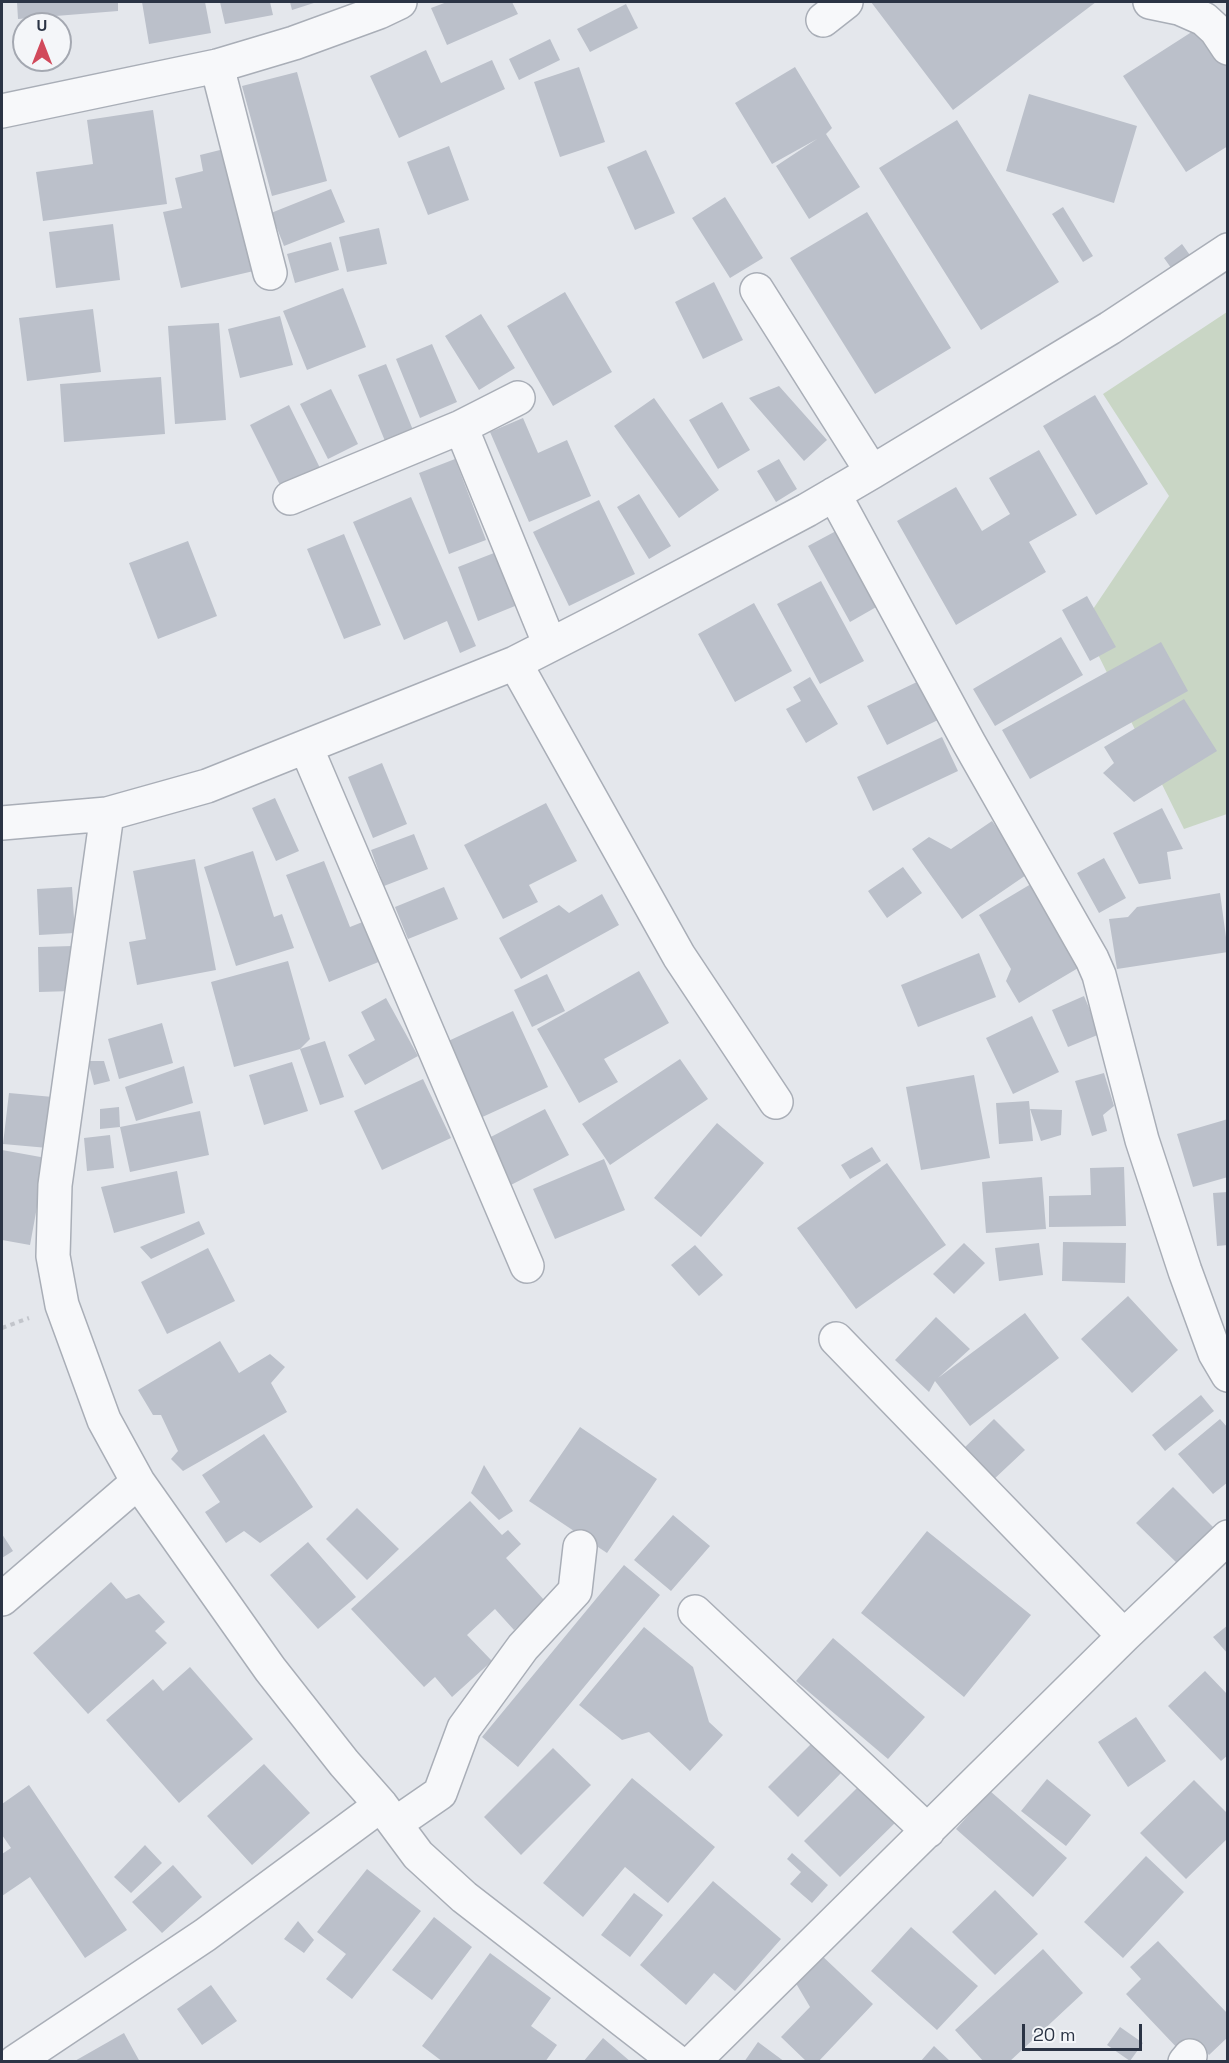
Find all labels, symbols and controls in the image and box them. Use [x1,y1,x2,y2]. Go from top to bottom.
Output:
north arrow [12,12,72,72]
text: U [37,15,47,36]
scale bar [1025,2012,1145,2050]
text: 20 m [1033,2023,1076,2046]

